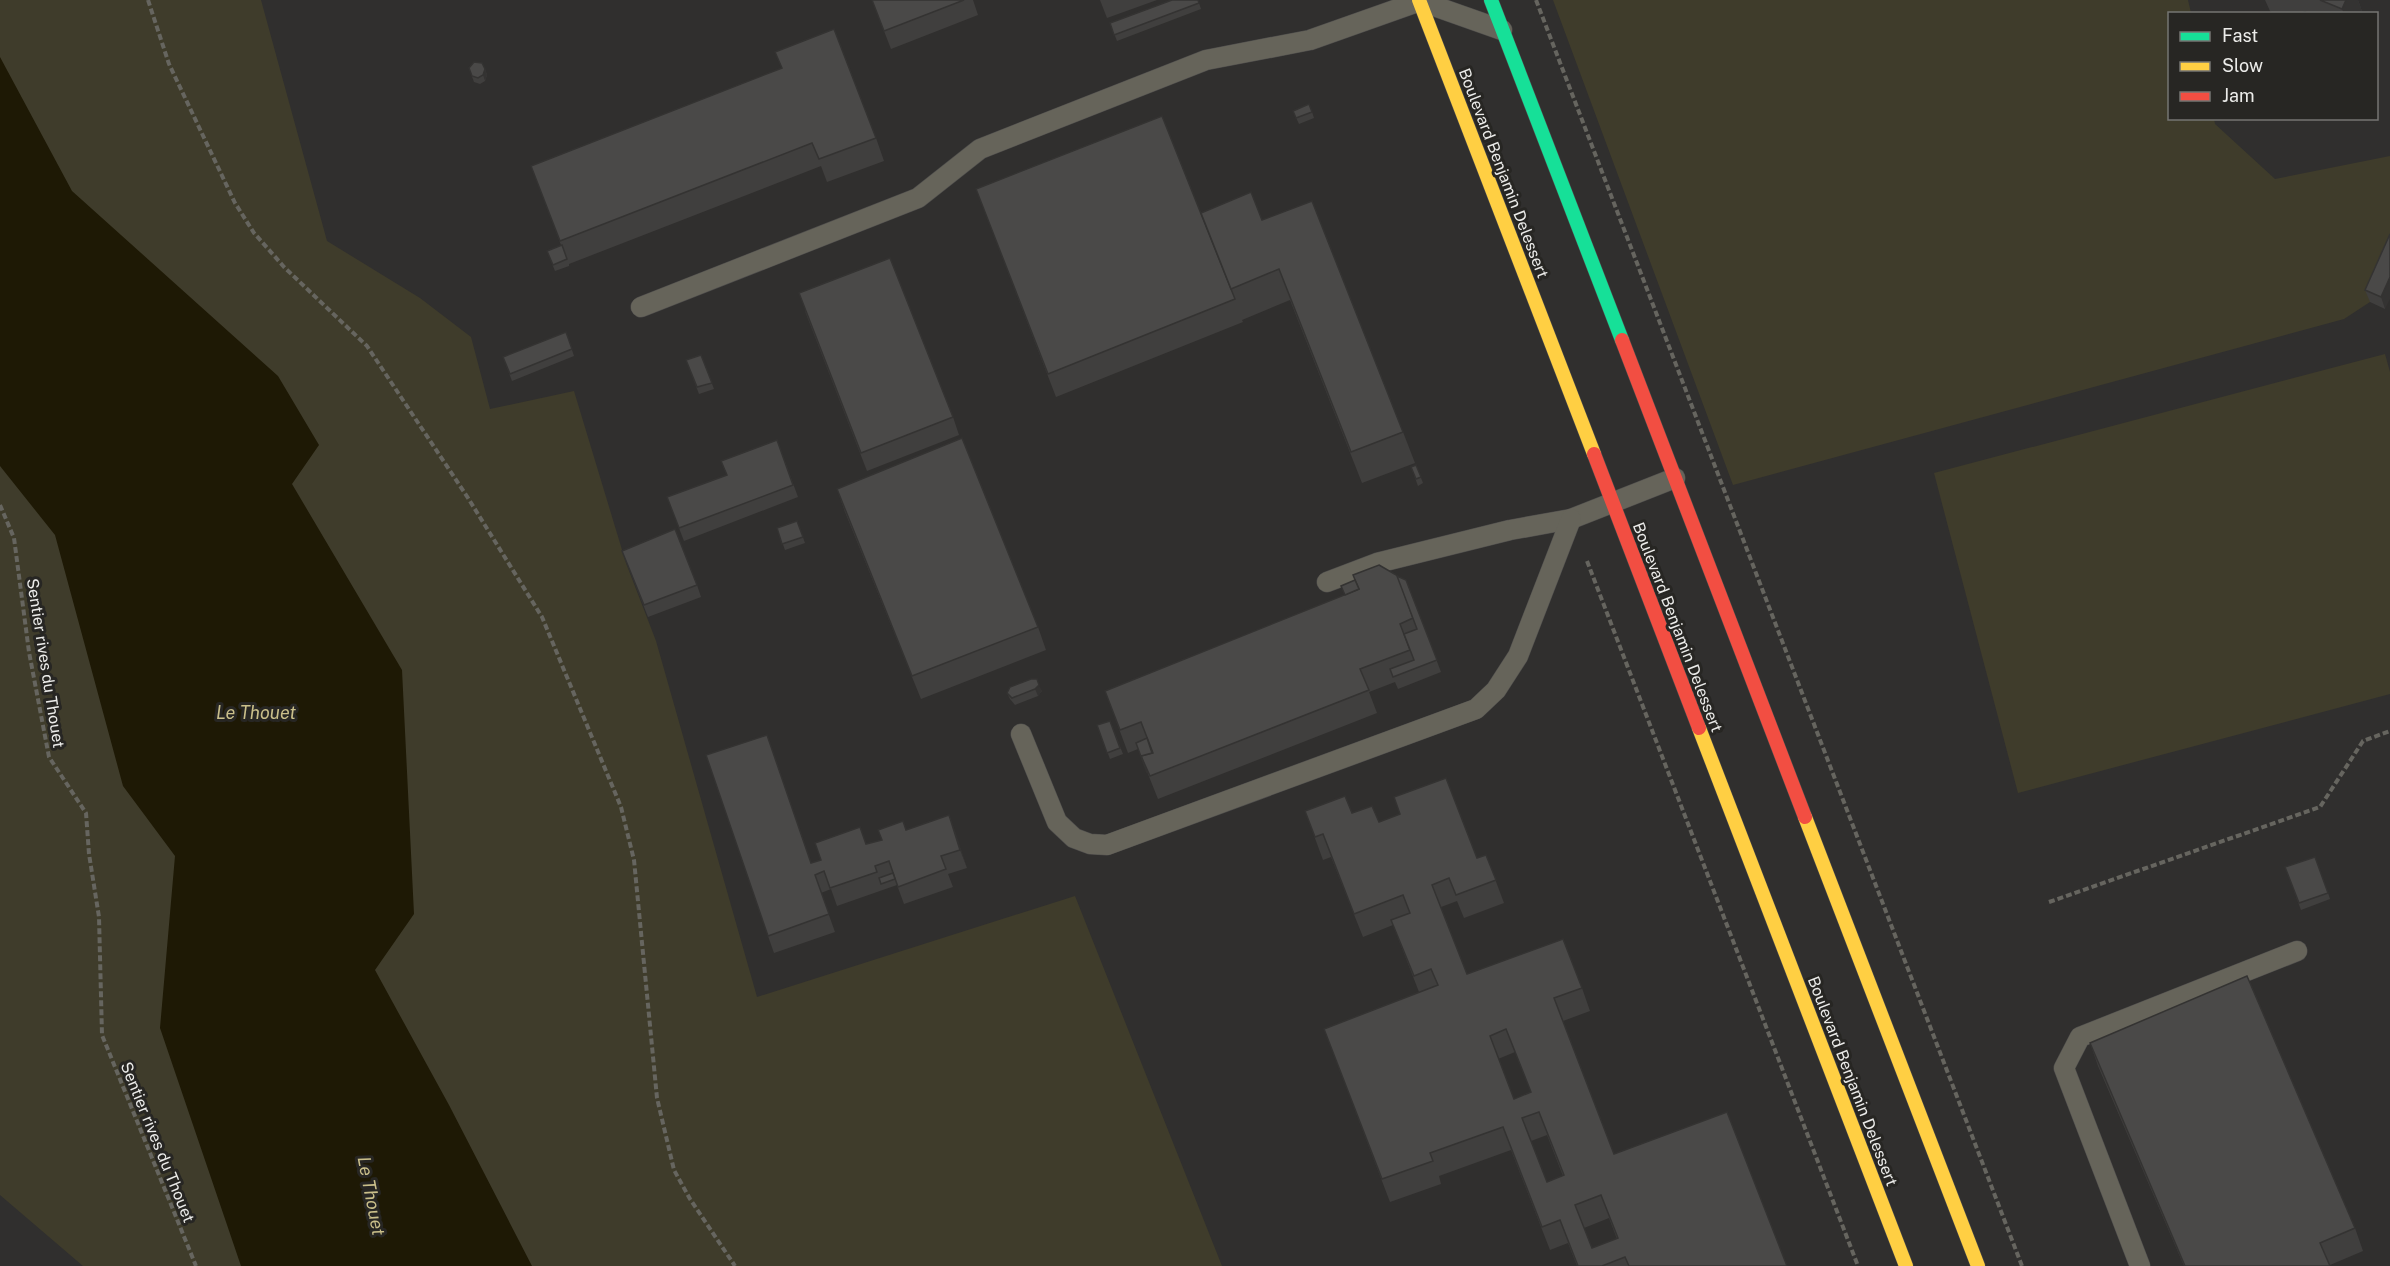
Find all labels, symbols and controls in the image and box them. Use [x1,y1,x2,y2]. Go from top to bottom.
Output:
legend [2168,12,2378,120]
text: Fast [2222,25,2258,46]
text: Slow [2222,55,2263,76]
street label: Boulevard Benjamin Delessert [1455,66,1552,281]
text: Jam [2222,85,2255,106]
street label: Boulevard Benjamin Delessert [1629,520,1726,735]
street label: Sentier rives du Thouet [23,577,68,749]
water label: Le Thouet [216,702,296,723]
street label: Boulevard Benjamin Delessert [1804,974,1901,1189]
street label: Sentier rives du Thouet [117,1059,198,1225]
water label: Le Thouet [354,1155,389,1237]

